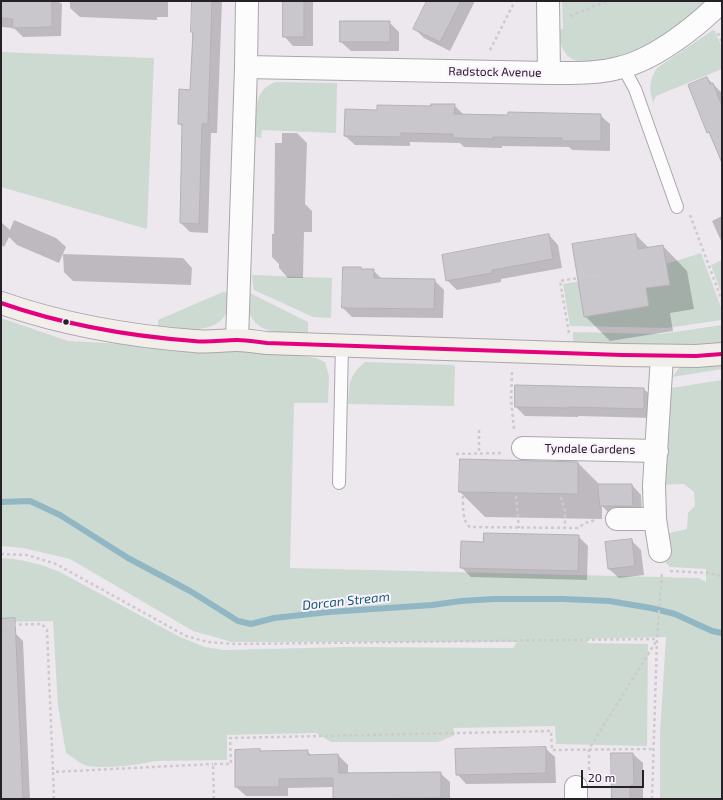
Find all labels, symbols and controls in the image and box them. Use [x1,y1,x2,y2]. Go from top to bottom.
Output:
street label: Radstock Avenue [448,64,542,80]
unlabelled marker [61,317,71,327]
street label: Tyndale Gardens [544,441,636,457]
water label: Dorcan Stream [301,589,391,613]
scale bar [583,762,646,788]
text: 20 m [588,770,615,784]

